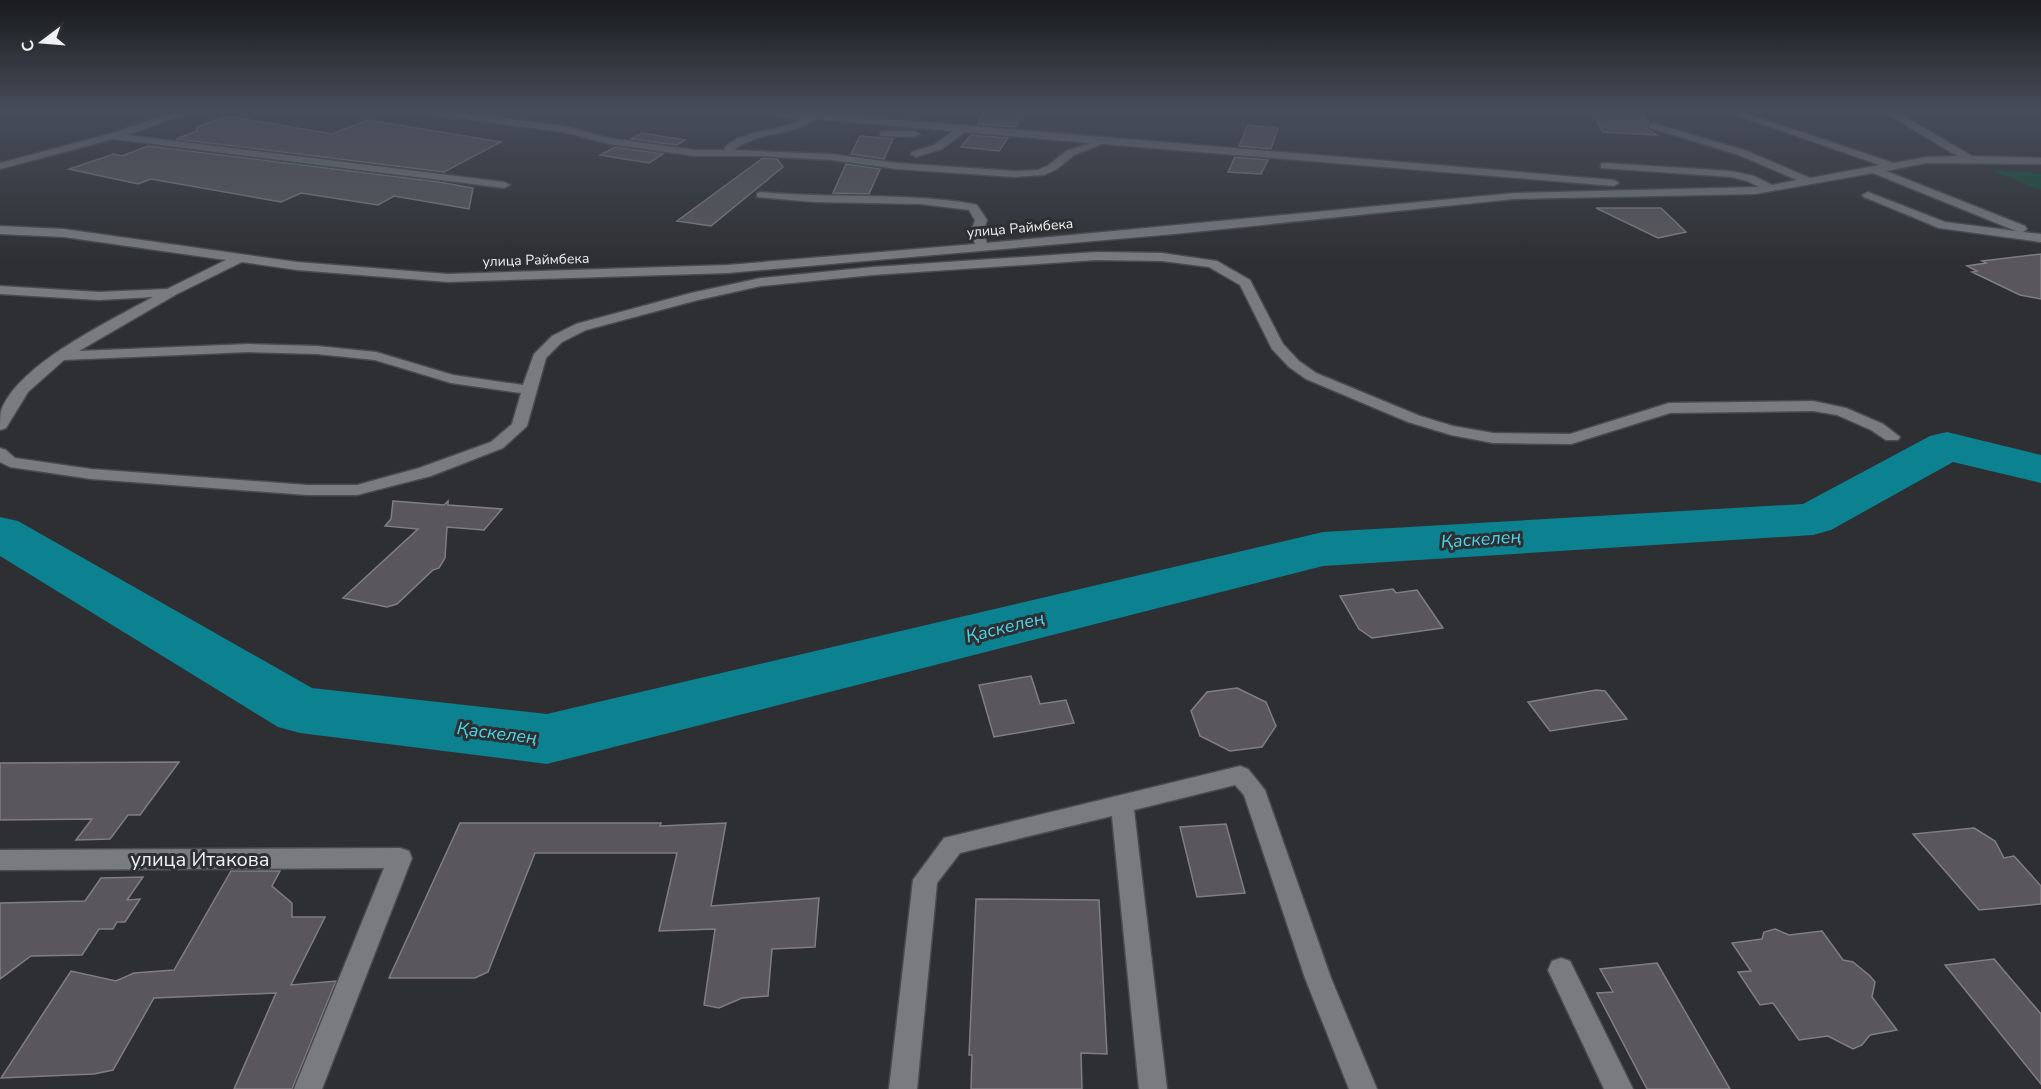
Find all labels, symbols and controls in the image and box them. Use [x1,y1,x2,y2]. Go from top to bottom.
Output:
north arrow [12,12,72,72]
text: С [16,37,41,54]
street label: улица Раймбека [966,214,1074,242]
street label: улица Раймбека [482,249,590,271]
water label: Қаскелең [1440,524,1522,554]
water label: Қаскелең [963,606,1047,648]
water label: Қаскелең [456,716,538,750]
street label: улица Итакова [131,846,269,873]

